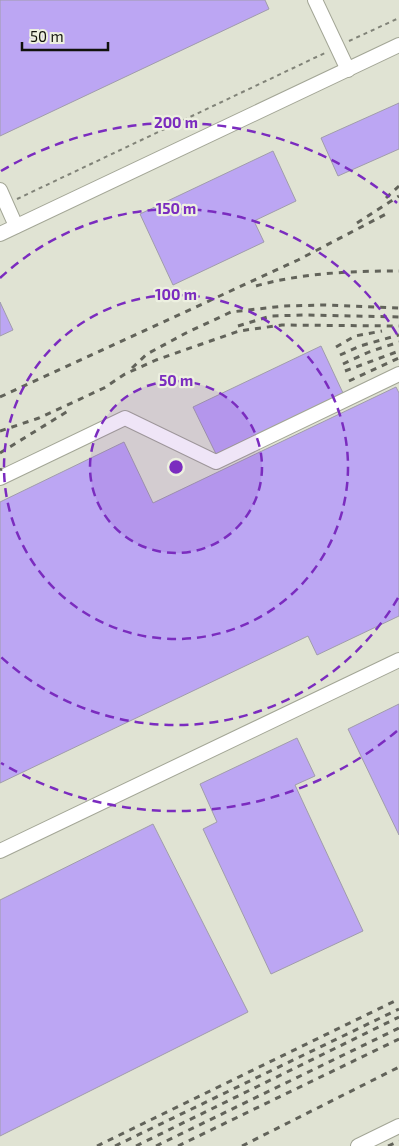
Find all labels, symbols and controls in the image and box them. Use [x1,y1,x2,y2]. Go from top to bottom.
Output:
scale bar [22,20,109,52]
text: 50 m [30,27,64,45]
text: 200 m [154,113,198,131]
text: 150 m [156,199,196,217]
text: 100 m [155,285,197,303]
text: 50 m [159,371,193,389]
centre of rings [167,458,185,476]

